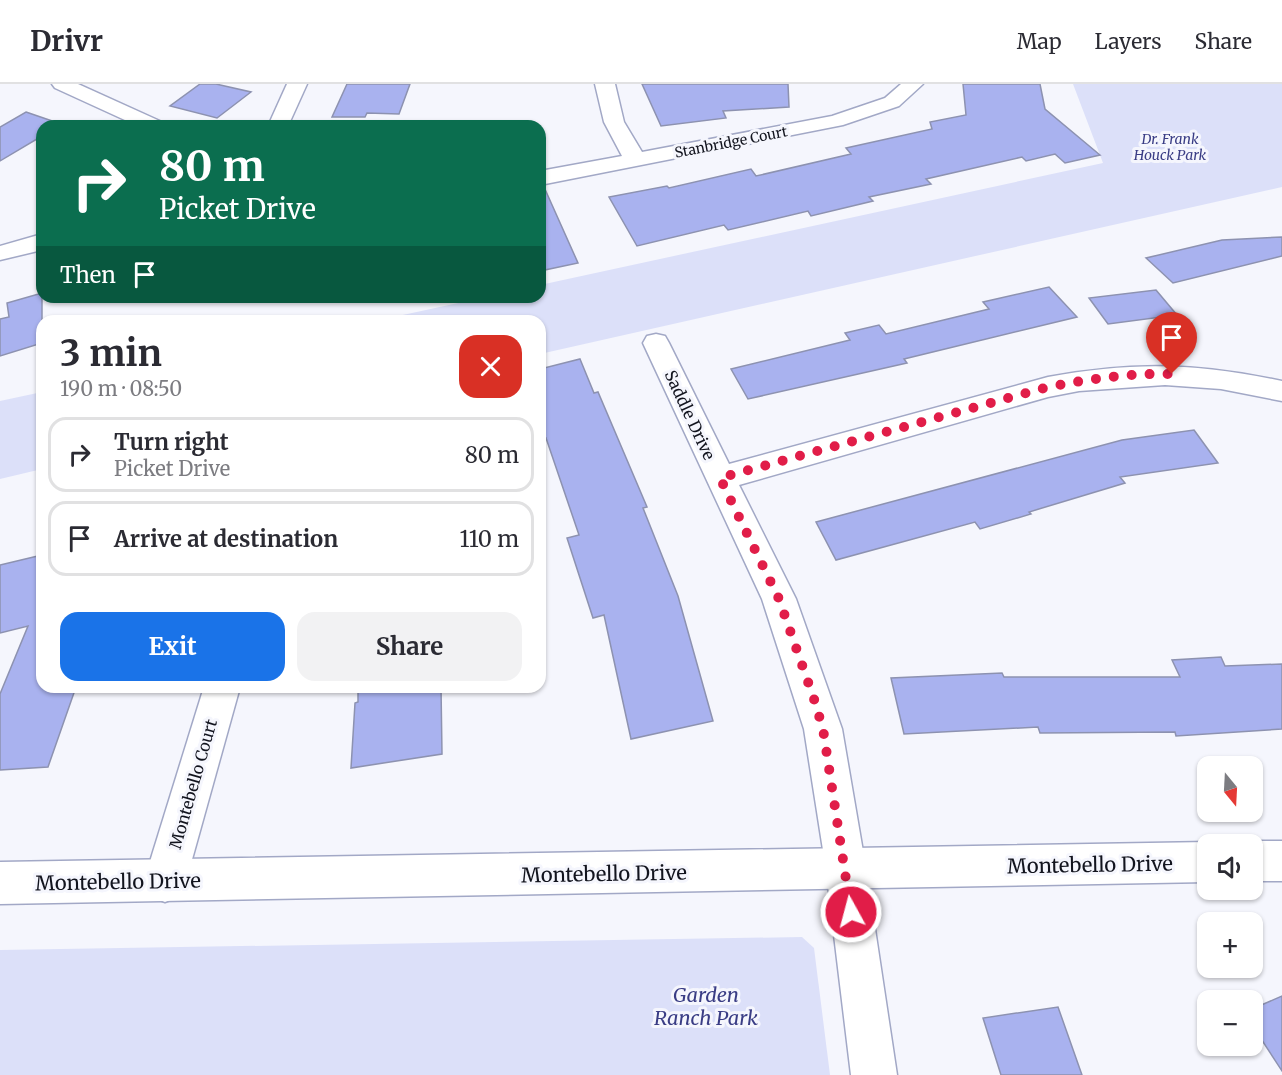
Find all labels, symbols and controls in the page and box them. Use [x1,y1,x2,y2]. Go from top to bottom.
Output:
text: Drivr [30,23,103,59]
text: Map [1017,28,1062,55]
text: Layers [1095,28,1162,55]
text: Share [1195,28,1252,55]
street label: Stanbridge Court [673,122,789,162]
park label: Dr. Frank Houck Park [1133,130,1207,164]
text: 80 m [159,140,265,192]
icon: right [60,144,138,222]
text: Picket Drive [159,192,316,226]
icon: arrive [128,258,161,291]
text: Then [60,261,116,289]
pin [1146,312,1197,374]
icon: arrive [1155,321,1188,354]
text: 3 min [60,331,162,376]
button: close [459,335,522,398]
street label: Saddle Drive [661,367,719,463]
text: 190 m · 08:50 [60,376,182,401]
text: Turn right [114,428,228,456]
icon: right [63,438,96,471]
text: 80 m [465,441,519,469]
text: Picket Drive [114,456,230,481]
icon: arrive [63,522,96,555]
text: Arrive at destination [114,525,338,553]
text: 110 m [460,525,519,553]
button: Exit [60,612,285,681]
button: Share [297,612,522,681]
street label: Montebello Court [165,716,221,851]
north arrow [1197,756,1263,822]
map controls [1197,756,1263,1056]
button: sound [1197,834,1263,900]
street label: Montebello Drive [1007,851,1173,878]
street label: Montebello Drive [521,860,687,887]
street label: Montebello Drive [35,868,201,895]
position arrow [819,880,883,944]
button: + [1197,912,1263,978]
park label: Garden Ranch Park [654,982,758,1030]
button: − [1197,990,1263,1056]

